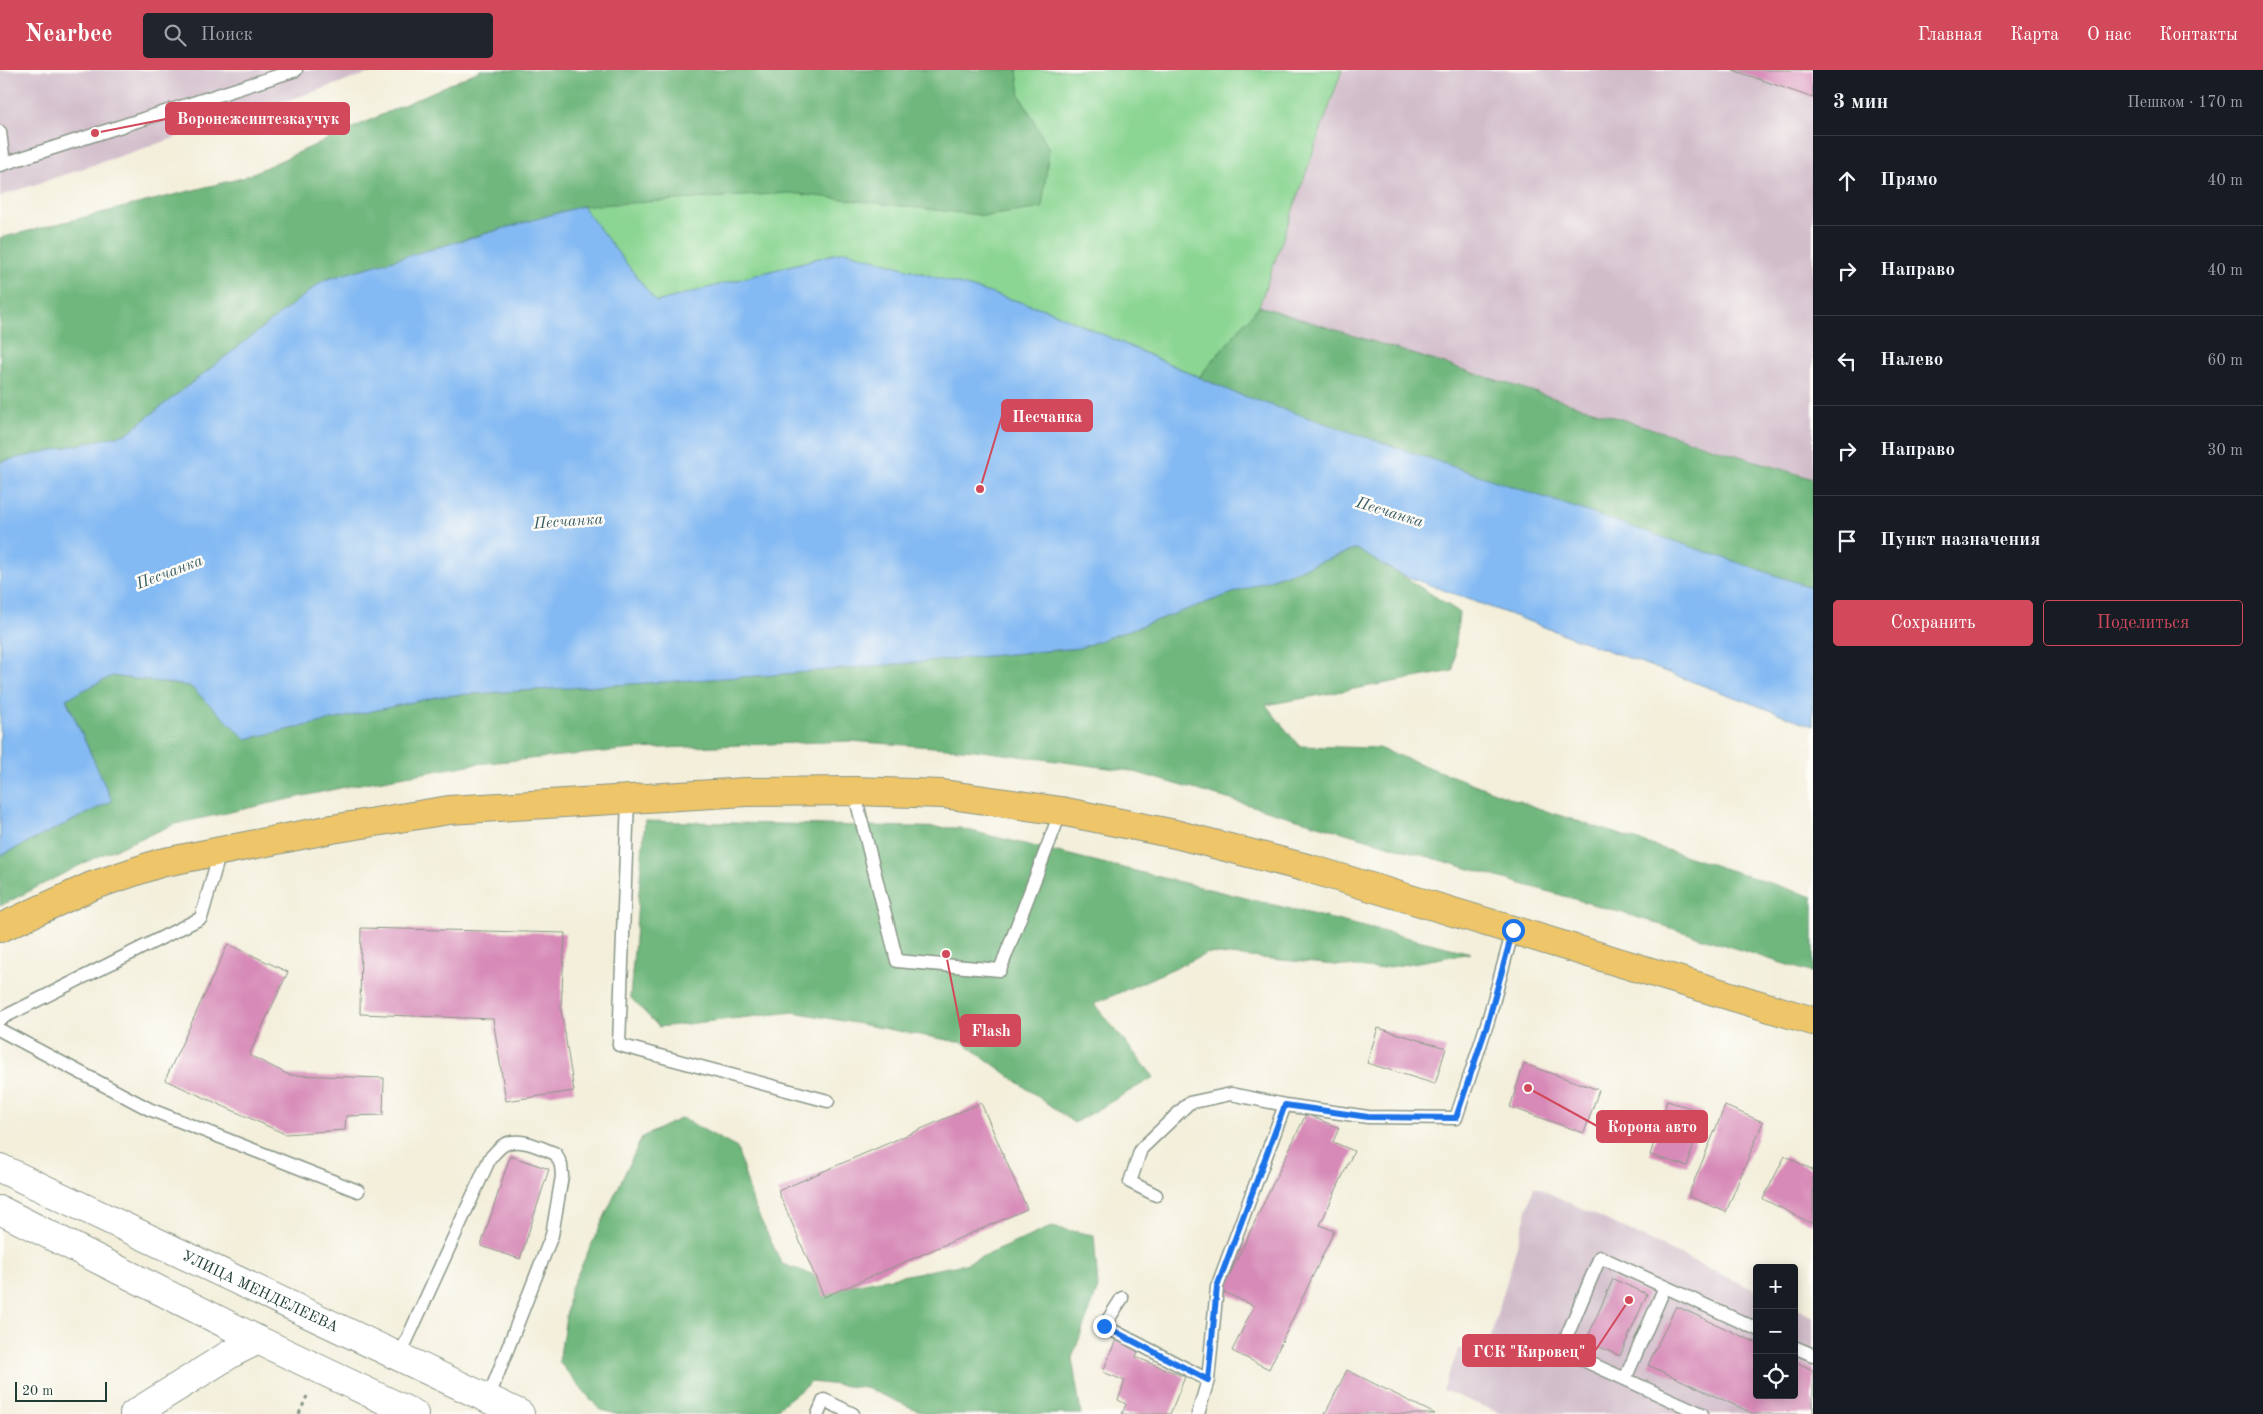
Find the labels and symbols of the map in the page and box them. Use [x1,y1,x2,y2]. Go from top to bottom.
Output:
callout: Воронежсинтезкаучук [166,103,349,134]
text: Воронежсинтезкаучук [177,112,340,128]
callout: Песчанка [1002,400,1092,431]
text: Песчанка [1012,410,1082,426]
water label: Песчанка [1353,495,1425,531]
water label: Песчанка [532,512,604,532]
water label: Песчанка [133,553,206,593]
route start [1502,919,1525,942]
callout: Flash [961,1015,1020,1046]
text: Flash [971,1024,1011,1040]
callout: Корона авто [1597,1111,1707,1142]
text: Корона авто [1607,1120,1697,1136]
street label: УЛИЦА МЕНДЕЛЕЕВА [179,1249,341,1336]
route end [1093,1315,1116,1338]
callout: ГСК "Кировец" [1463,1335,1595,1366]
text: ГСК "Кировец" [1473,1345,1585,1361]
scale bar [15,1379,108,1402]

